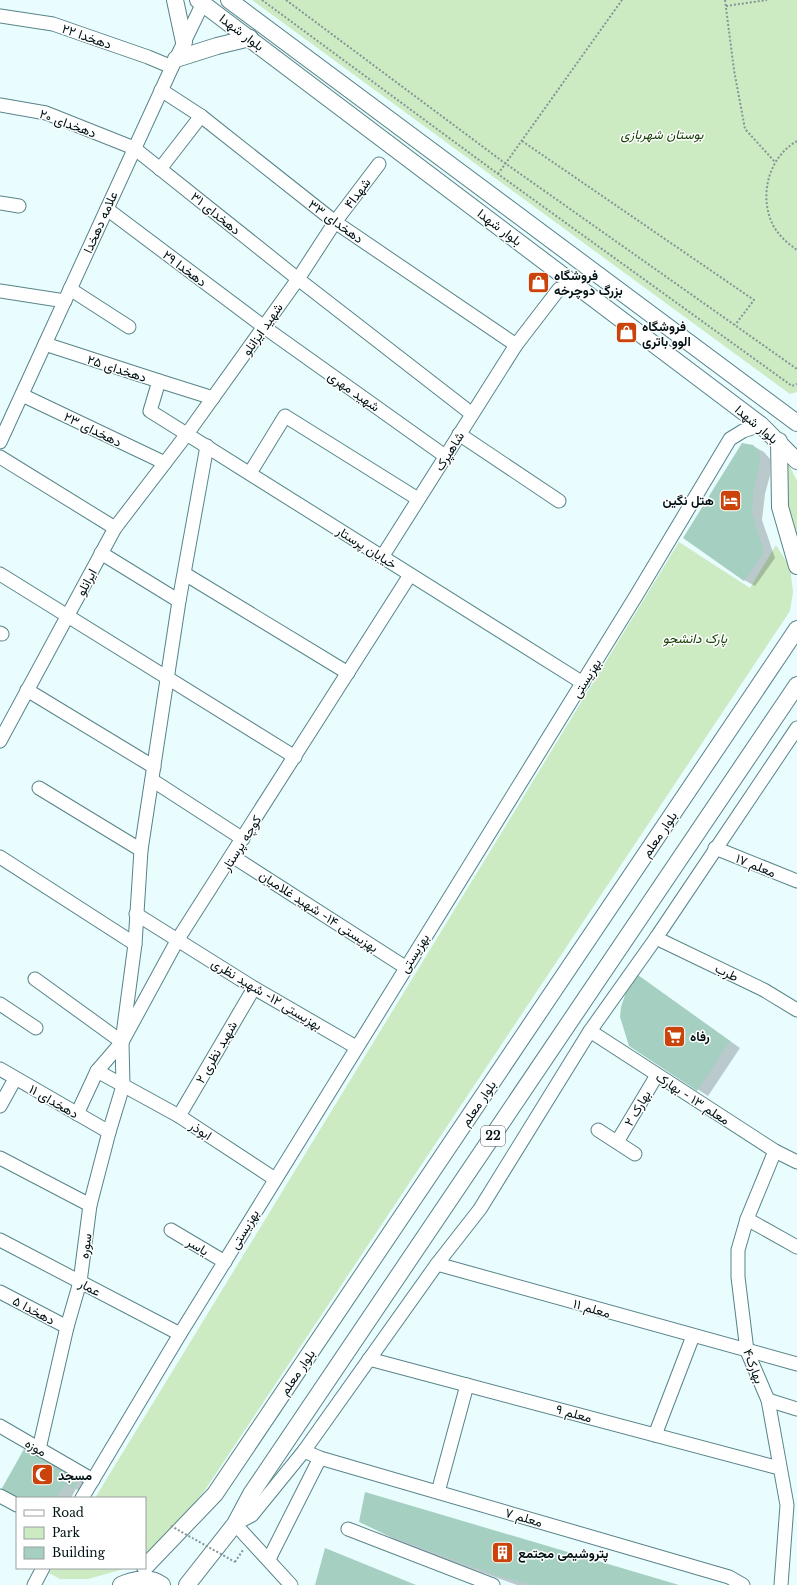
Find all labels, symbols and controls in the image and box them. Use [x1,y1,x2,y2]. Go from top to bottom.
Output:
street label: بلوار شهدا [216,10,268,55]
street label: دهخدا ۲۲ [60,20,114,53]
street label: دهخدای ۲۰ [37,105,99,142]
park label: بوستان شهربازی [621,126,705,143]
street label: شهدا۴ [340,175,374,212]
street label: علامه دهخدا [79,188,122,256]
street label: دهخدای ۳۱ [187,188,244,239]
street label: دهخدای ۳۳ [305,196,367,247]
street label: بلوار شهدا [474,205,526,250]
street label: دهخدا ۲۹ [159,246,210,290]
place label: فروشگاه بزرگ دوچرخه [554,267,623,300]
shop icon: فروشگاه بزرگ دوچرخه [525,269,551,295]
street label: شهید ایزانلو [238,300,287,359]
place label: فروشگاه الوو باتری [642,318,691,350]
shop icon: فروشگاه الوو باتری [613,320,639,346]
street label: دهخدای ۲۵ [85,351,149,386]
street label: شهید مهری [324,367,383,415]
street label: بلوار شهدا [731,401,782,448]
street label: دهخدای ۲۳ [61,408,125,451]
street label: شاهپرک [431,429,469,475]
hotel icon: هتل نگین [717,487,743,513]
place label: هتل نگین [662,492,714,509]
street label: خیابان پرستار [332,522,400,574]
street label: ایرانلو [72,566,101,599]
park label: پارک دانشجو [663,630,728,648]
street label: بهزیستی [568,655,605,701]
street label: بلوار معلم [638,808,681,860]
street label: کوچه پرستار [217,812,266,876]
street label: معلم ۱۷ [733,850,778,881]
street label: بهزیستی ۱۴- شهید غلامیان [256,867,382,956]
street label: بهزیستی [396,930,433,976]
street label: بهزیستی ۱۲- شهید نظری [208,955,325,1034]
street label: طرب [712,960,741,985]
street label: شهید نظری ۲ [192,1018,241,1087]
supermarket icon: رفاه [661,1023,687,1049]
place label: رفاه [690,1028,710,1045]
street label: معلم ۱۳ - بهارک [653,1068,733,1129]
street label: بلوار معلم [457,1077,500,1129]
street label: دهخدای ۱۱ [26,1080,82,1122]
street label: بهارک ۲ [620,1087,655,1129]
street label: ابوذر [185,1116,215,1144]
road number: 22 [481,1126,505,1146]
street label: بهزیستی [226,1206,263,1252]
street label: سوره [75,1232,96,1260]
street label: یاسر [183,1233,212,1260]
street label: عمار [75,1274,104,1300]
street label: دهخدا ۵ [10,1292,58,1329]
street label: معلم ۱۱ [571,1295,613,1322]
street label: بلوار معلم [276,1346,319,1398]
street label: بهارک۴ [739,1346,768,1386]
street label: معلم ۹ [554,1401,594,1426]
street label: موزه [22,1435,50,1460]
mosque icon: مسجد [30,1462,56,1488]
place label: مسجد [58,1467,92,1484]
legend [16,1497,146,1569]
street label: معلم ۷ [503,1504,545,1531]
text: Road [52,1505,84,1520]
text: Park [52,1525,80,1540]
building icon: پتروشیمی مجتمع [490,1540,516,1566]
text: Building [52,1545,106,1560]
place label: پتروشیمی مجتمع [518,1545,609,1563]

